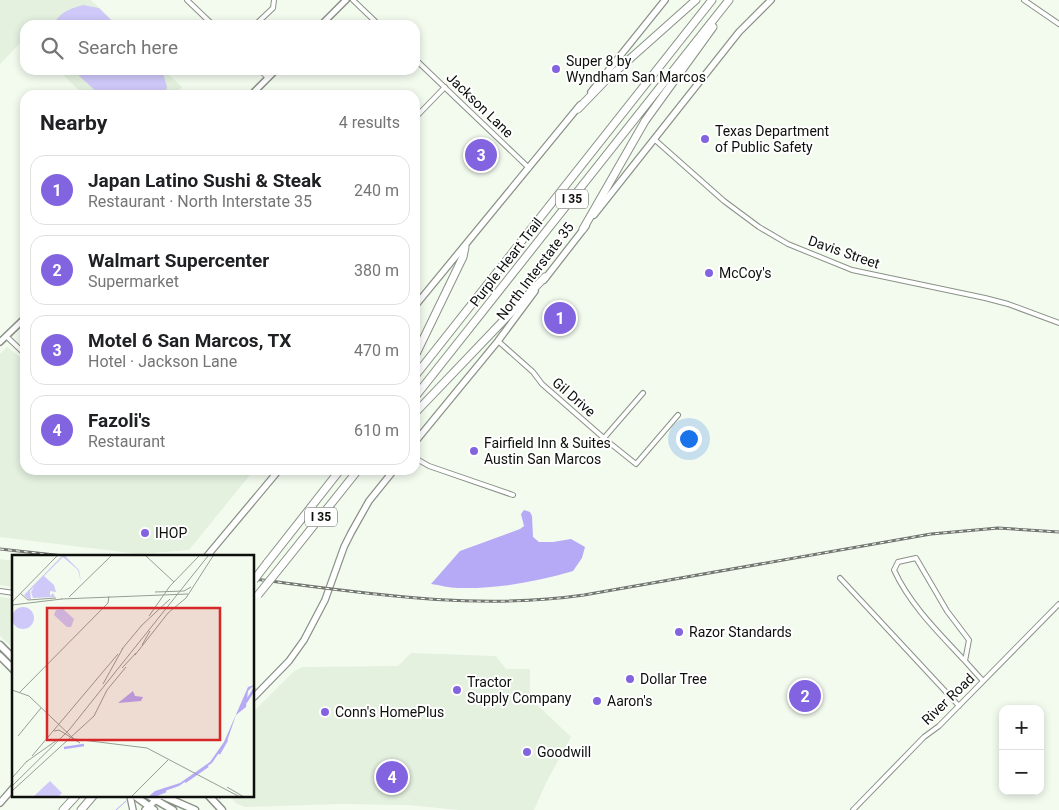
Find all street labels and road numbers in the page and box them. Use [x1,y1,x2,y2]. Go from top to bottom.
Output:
street label: Jackson Lane [443,69,517,141]
road number: I 35 [556,190,588,208]
street label: Purple Heart Trail [466,214,546,310]
street label: North Interstate 35 [493,219,577,323]
street label: Davis Street [806,232,882,272]
street label: Gil Drive [549,374,599,420]
road number: I 35 [305,508,337,526]
street label: River Road [919,670,977,728]

